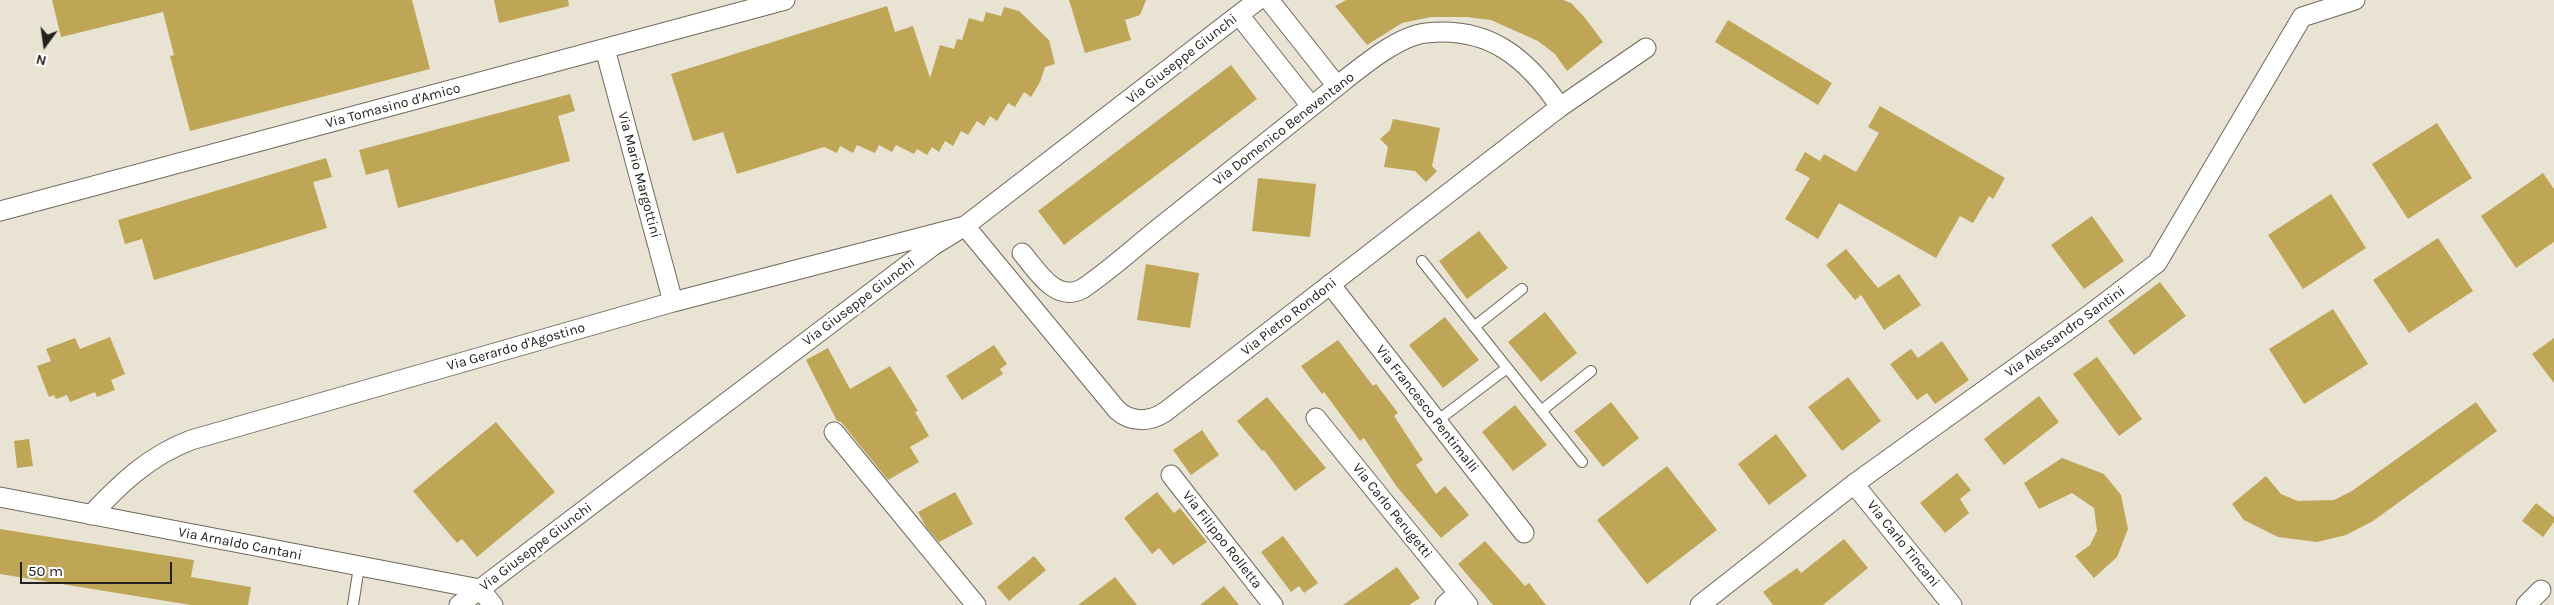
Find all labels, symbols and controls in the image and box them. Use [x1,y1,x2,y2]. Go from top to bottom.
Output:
street label: Via Giuseppe Giunchi [1123,10,1241,108]
north arrow [20,20,70,70]
text: N [34,51,48,70]
street label: Via Domenico Beneventano [1210,69,1358,189]
street label: Via Tomasino d'Amico [324,80,462,132]
street label: Via Mario Margottini [614,110,664,240]
street label: Via Giuseppe Giunchi [800,254,918,350]
street label: Via Pietro Rondoni [1238,274,1340,360]
street label: Via Alessandro Santini [2002,283,2128,381]
street label: Via Gerardo d'Agostino [445,319,587,375]
street label: Via Francesco Pentimalli [1372,342,1482,476]
street label: Via Carlo Perugetti [1348,460,1436,562]
street label: Via Filippo Rolletta [1179,488,1265,592]
street label: Via Carlo Tincani [1863,497,1943,591]
street label: Via Giuseppe Giunchi [477,499,595,595]
street label: Via Arnaldo Cantani [177,524,303,564]
scale bar [22,552,175,584]
text: 50 m [28,562,63,580]

